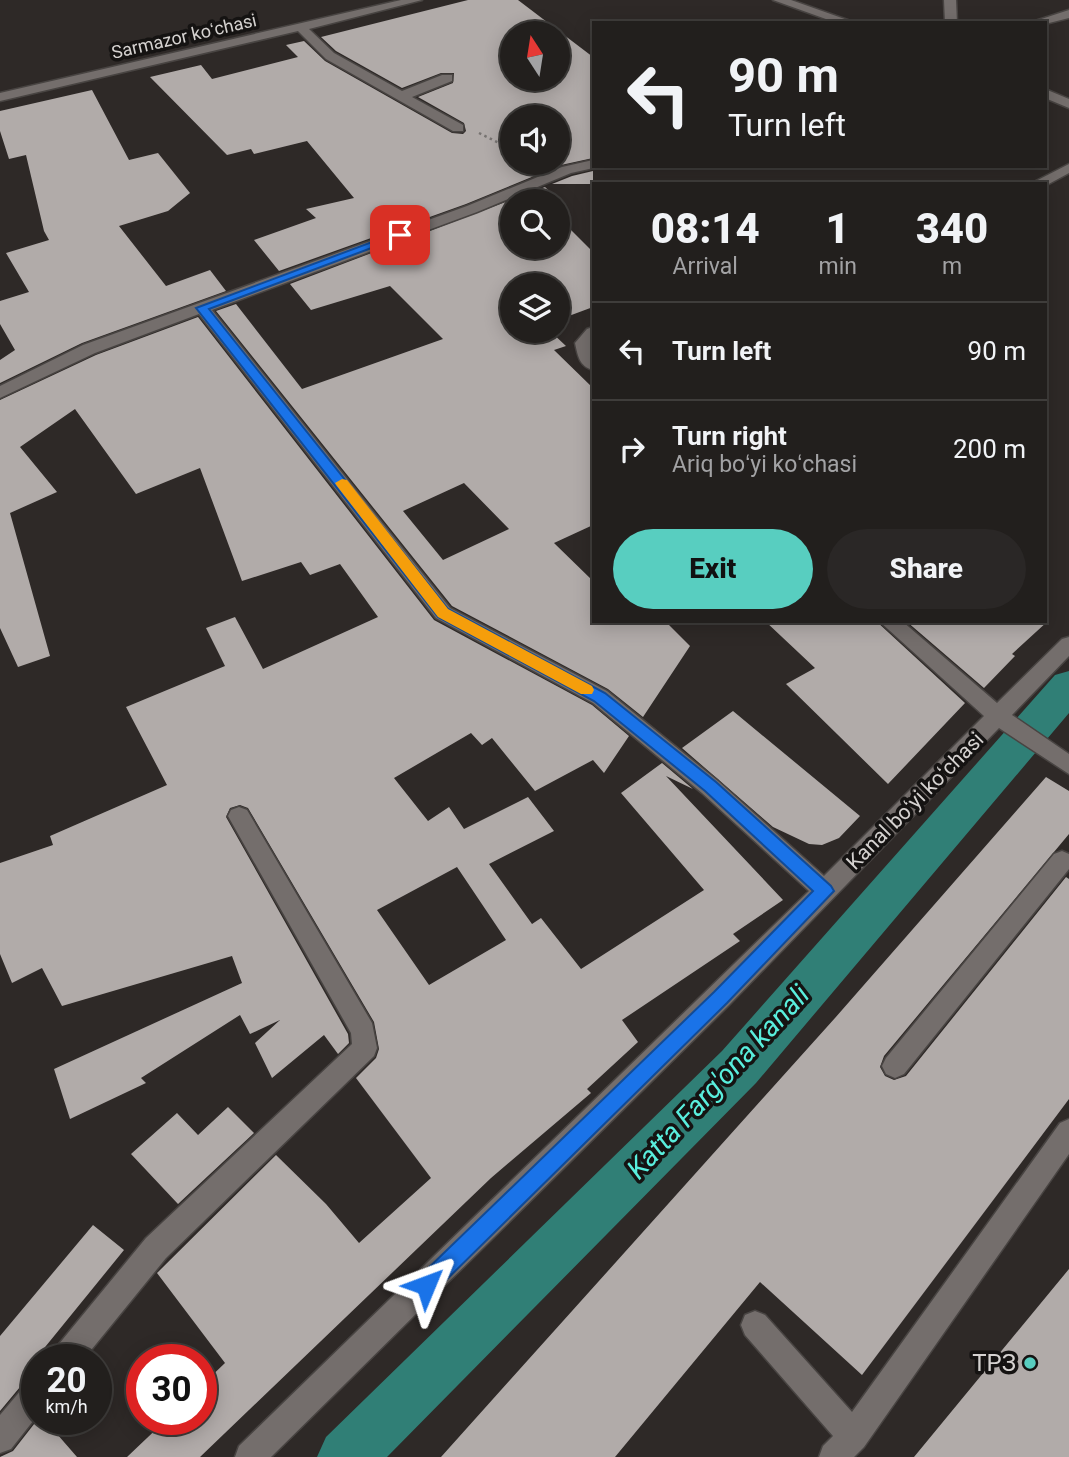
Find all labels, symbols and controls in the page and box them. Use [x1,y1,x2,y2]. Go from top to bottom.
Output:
street label: Sarmazor koʻchasi [110,9,258,63]
north arrow [500,21,570,91]
map controls [500,21,570,343]
text: 90 m [728,47,839,104]
icon: left [613,49,704,140]
button: sound [500,105,570,175]
text: Turn left [728,106,846,144]
button: search [500,189,570,259]
text: 08:14 [651,204,760,253]
text: 1 [826,204,850,253]
text: 340 [916,204,988,253]
pin [370,205,430,265]
icon: arrive [381,216,419,254]
text: Arrival [673,253,738,280]
text: min [818,253,857,280]
text: m [942,253,962,280]
button: layers [500,273,570,343]
icon: left [613,332,651,370]
text: Turn left [672,336,771,366]
text: 90 m [968,336,1026,366]
text: Turn right [672,421,787,451]
icon: right [613,430,651,468]
text: 200 m [953,434,1026,464]
text: Ariq boʻyi koʻchasi [672,451,857,478]
button: Exit [613,529,813,609]
button: Share [827,529,1026,609]
street label: Kanal boʻyi koʻchasi [842,728,988,874]
water label: Katta Farg'ona kanali [620,978,816,1186]
position arrow [389,1248,463,1322]
speed limit sign: 30 [126,1344,217,1435]
place label: ТРЗ [972,1349,1016,1377]
marker: ТРЗ [1022,1355,1038,1371]
text: 20 [46,1360,87,1401]
text: km/h [45,1396,88,1417]

